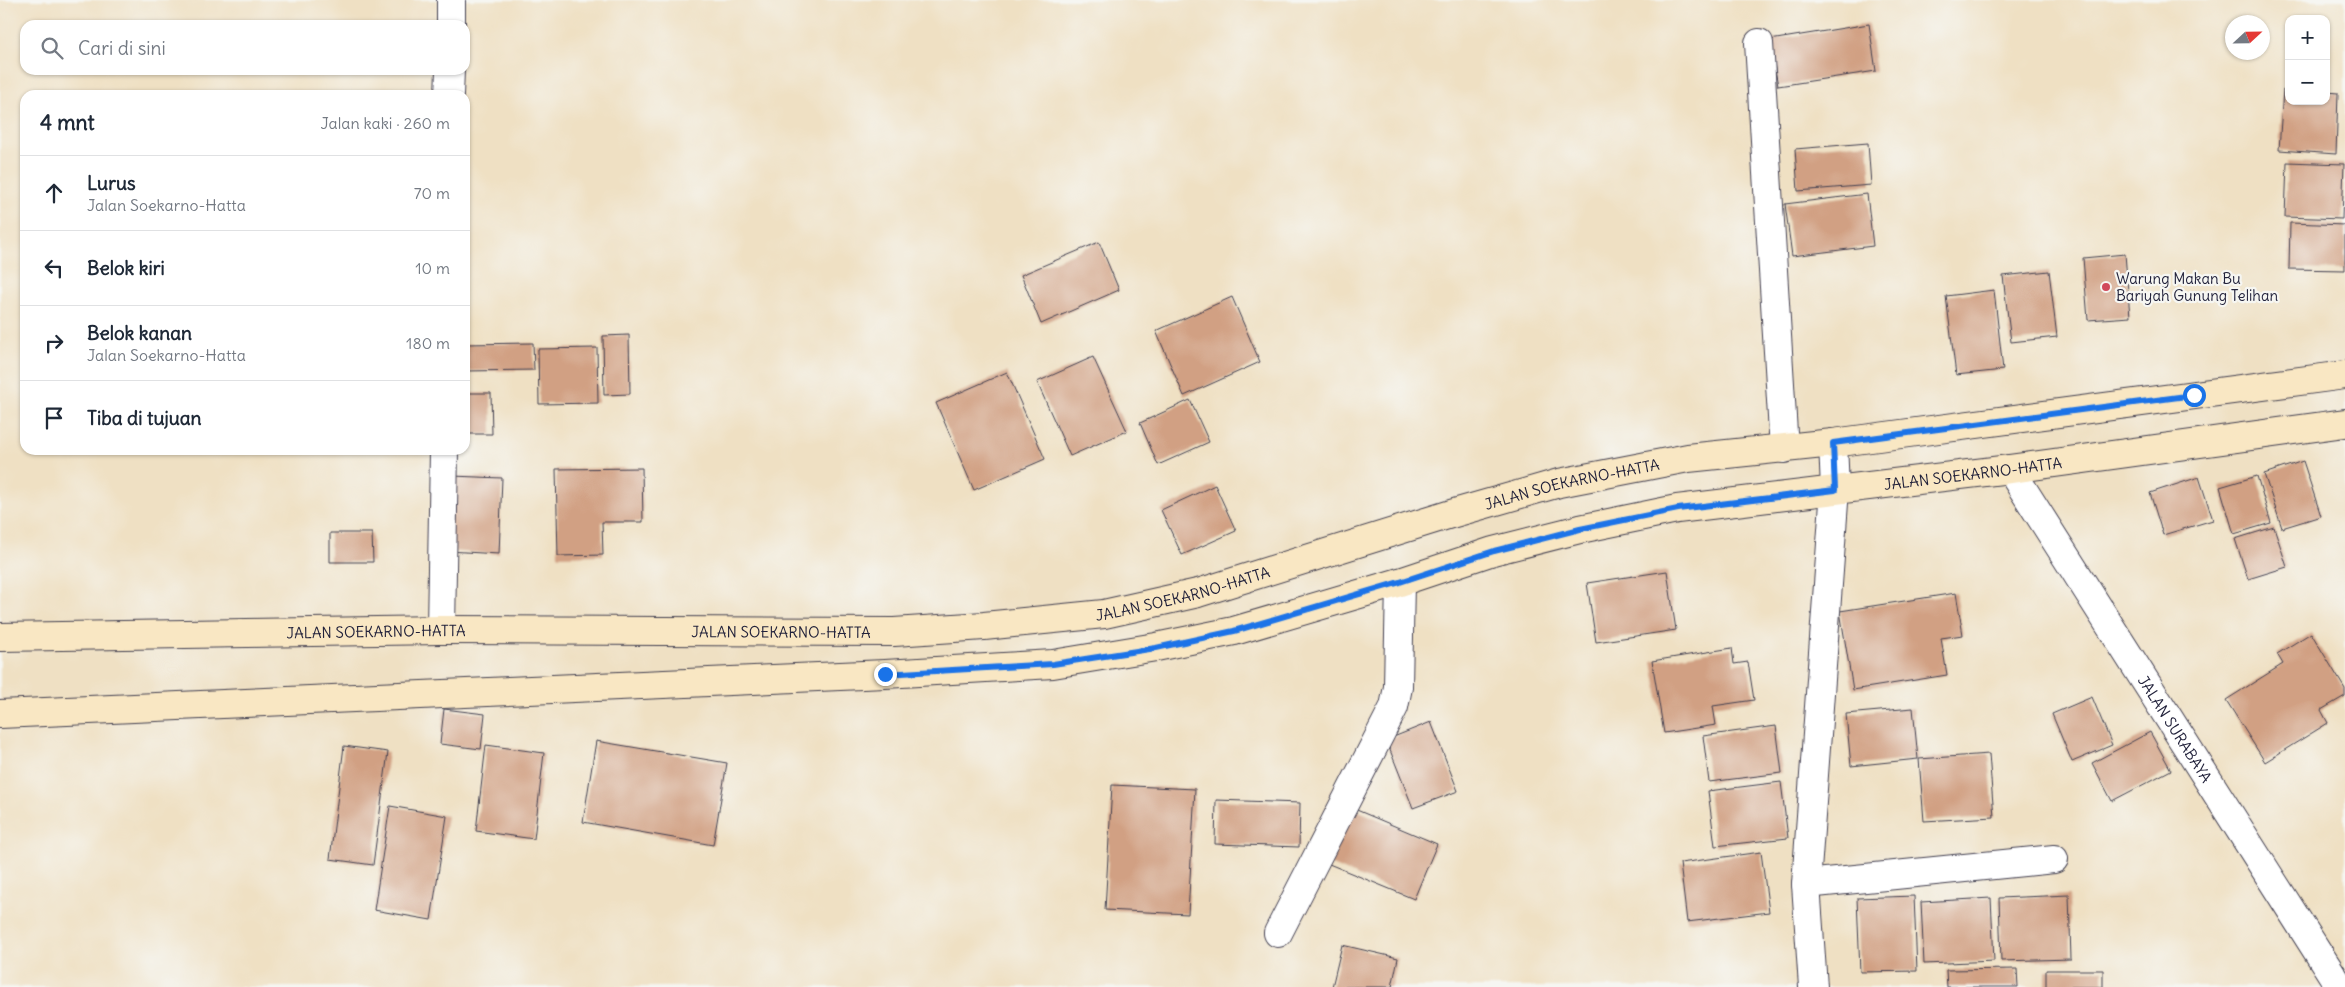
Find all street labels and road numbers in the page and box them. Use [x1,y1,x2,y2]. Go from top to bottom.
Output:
street label: JALAN SOEKARNO-HATTA [1883,452,2063,494]
street label: JALAN SOEKARNO-HATTA [1482,454,1661,513]
street label: JALAN SOEKARNO-HATTA [1095,562,1272,624]
street label: JALAN SOEKARNO-HATTA [286,620,466,642]
street label: JALAN SOEKARNO-HATTA [691,622,871,641]
street label: JALAN SURABAYA [2134,672,2217,786]

